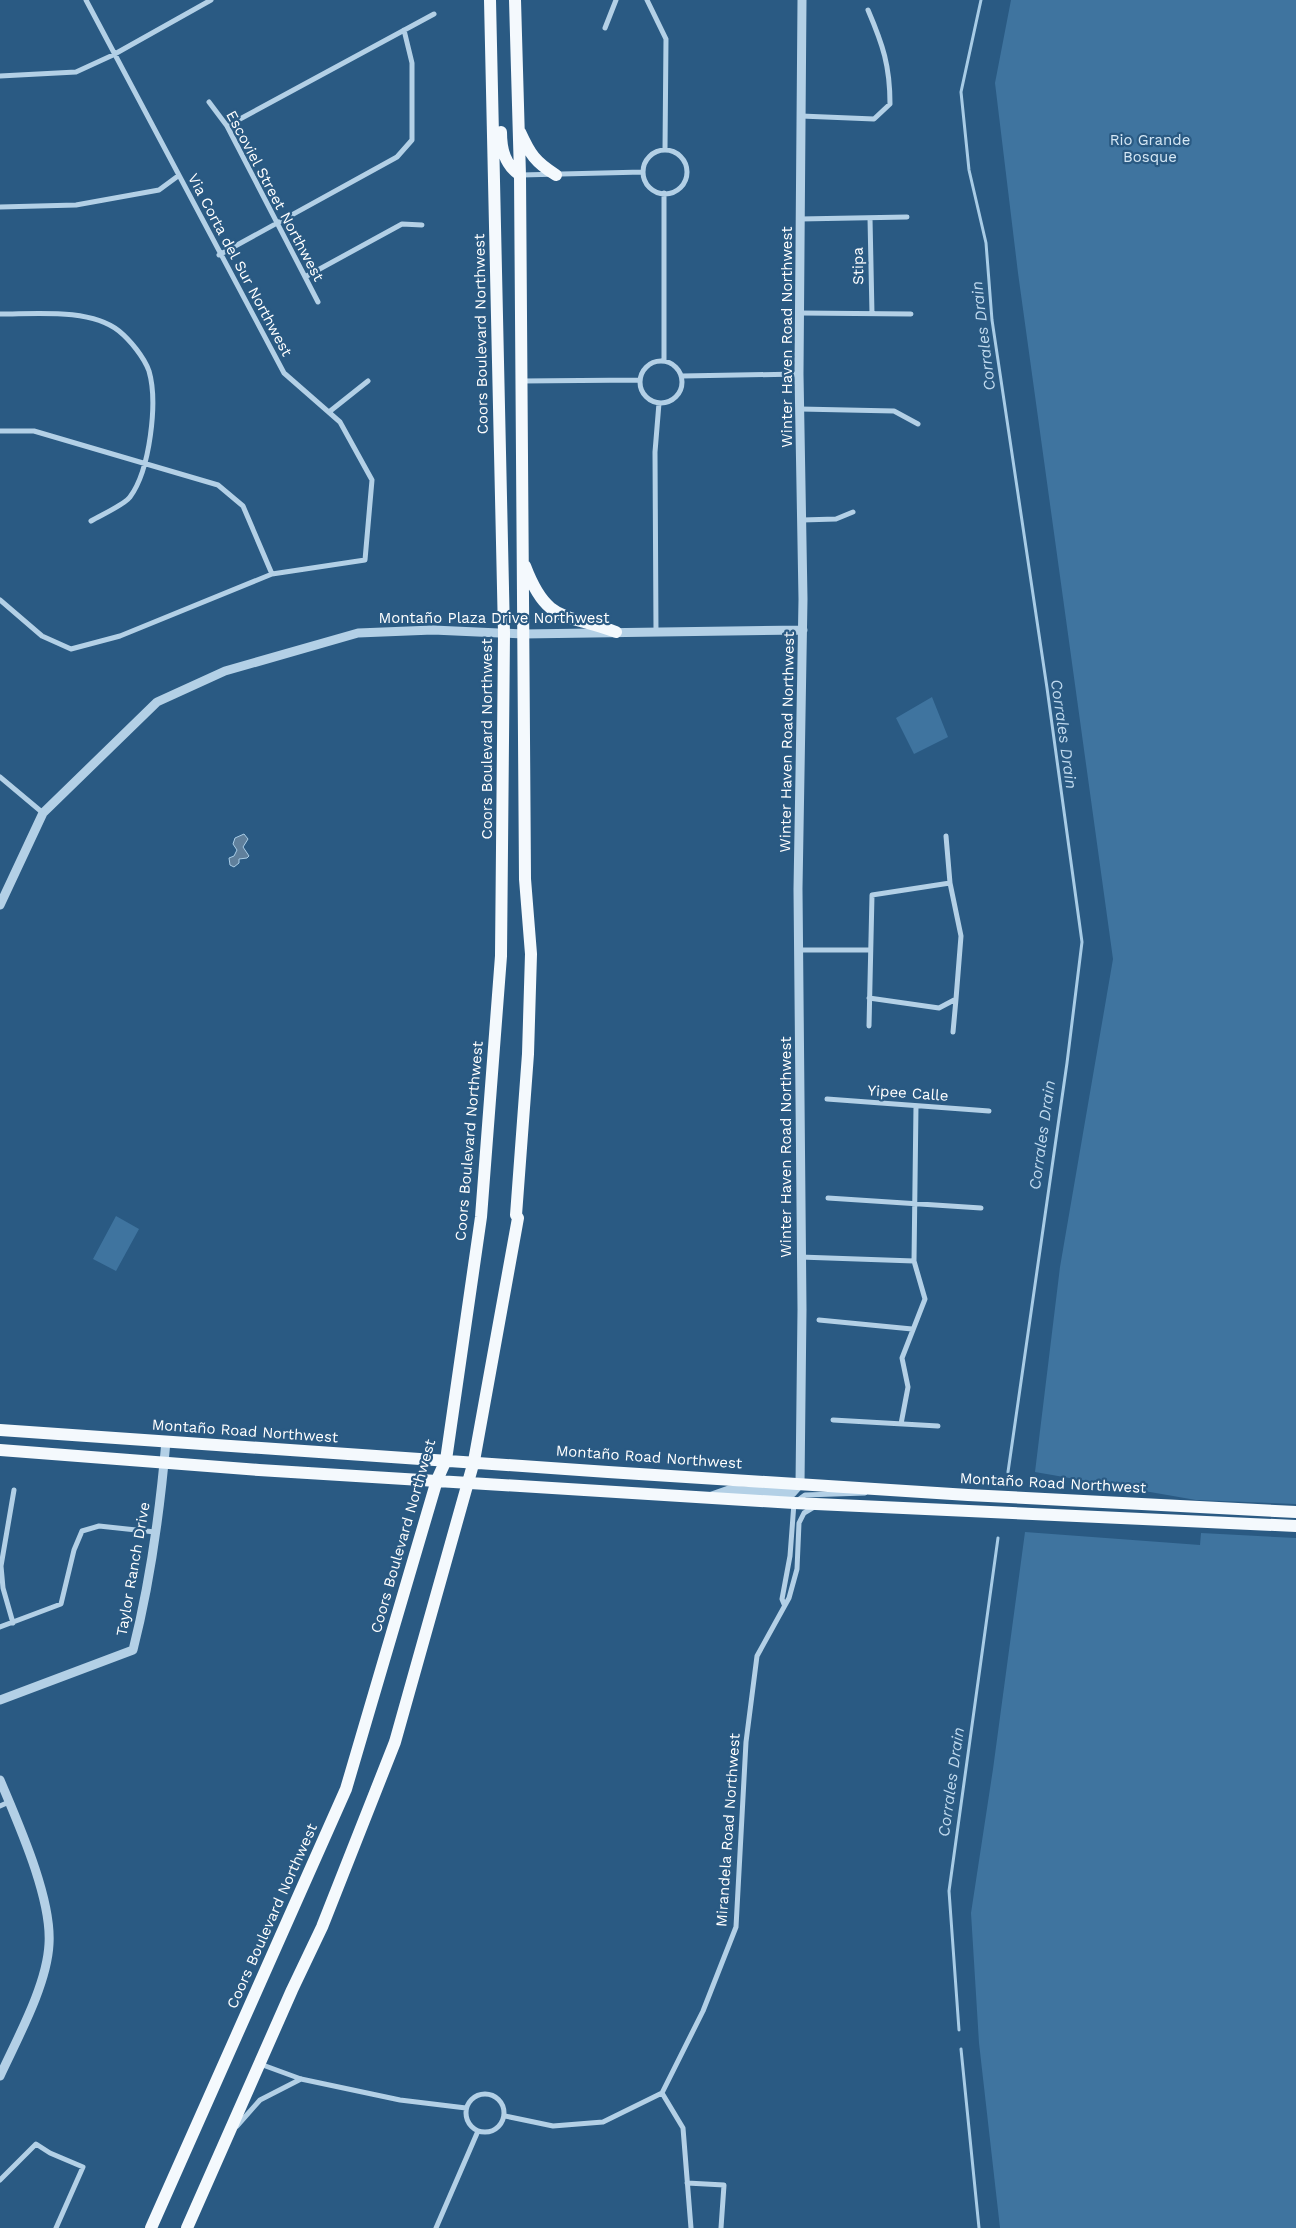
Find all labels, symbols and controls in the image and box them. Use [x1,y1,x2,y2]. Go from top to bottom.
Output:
street label: Escoviel Street Northwest [222,107,328,285]
park label: Rio Grande Bosque [1110,131,1190,166]
street label: Via Corta del Sur Northwest [184,170,296,360]
street label: Winter Haven Road Northwest [778,226,796,448]
street label: Coors Boulevard Northwest [470,233,492,435]
street label: Stipa [849,246,867,285]
water label: Corrales Drain [967,280,999,392]
street label: Montaño Plaza Drive Northwest [378,609,610,627]
street label: Winter Haven Road Northwest [776,630,798,853]
street label: Coors Boulevard Northwest [478,638,496,839]
water label: Corrales Drain [1047,678,1081,790]
street label: Winter Haven Road Northwest [777,1036,795,1258]
street label: Coors Boulevard Northwest [451,1039,487,1242]
water label: Corrales Drain [1025,1079,1059,1191]
street label: Yipee Calle [867,1081,949,1105]
street label: Montaño Road Northwest [151,1416,340,1447]
street label: Coors Boulevard Northwest [367,1436,440,1635]
street label: Montaño Road Northwest [555,1442,744,1473]
street label: Montaño Road Northwest [959,1469,1148,1497]
street label: Taylor Ranch Drive [112,1501,154,1637]
water label: Corrales Drain [934,1726,968,1838]
street label: Mirandela Road Northwest [712,1732,744,1928]
street label: Coors Boulevard Northwest [223,1820,321,2011]

